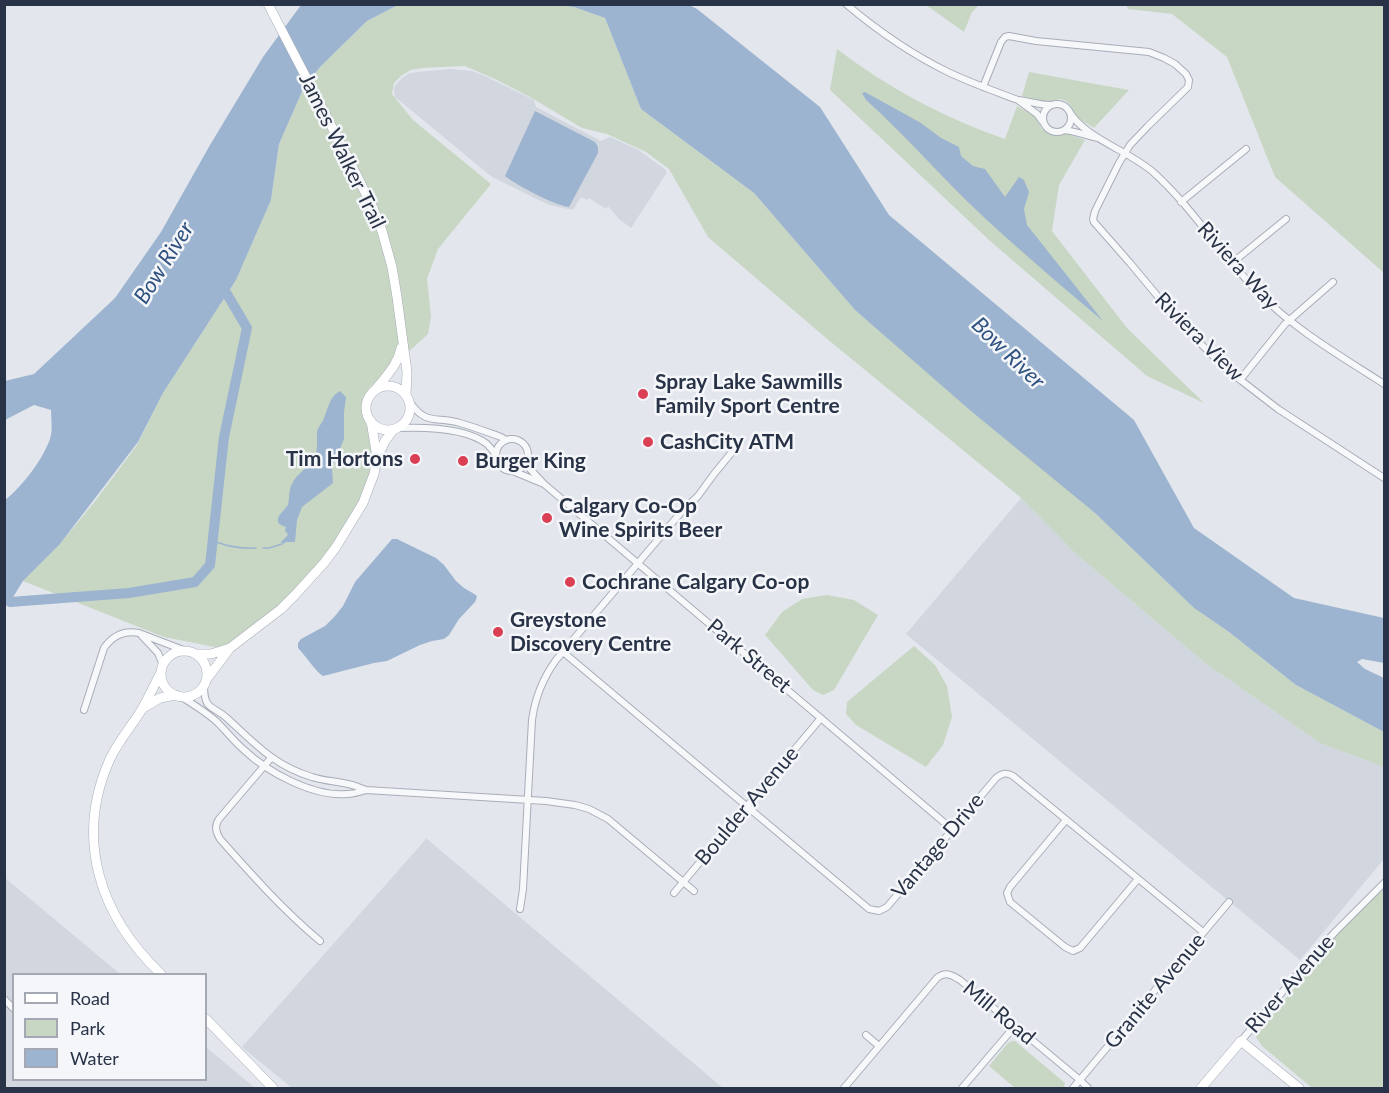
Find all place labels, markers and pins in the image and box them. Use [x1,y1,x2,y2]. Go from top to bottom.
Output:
place label: Spray Lake Sawmills Family Sport Centre [655,369,842,419]
marker: Spray Lake Sawmills Family Sport Centre [636,387,650,401]
place label: CashCity ATM [660,429,794,455]
marker: CashCity ATM [641,435,655,449]
place label: Tim Hortons [286,446,403,472]
place label: Burger King [475,448,586,474]
marker: Tim Hortons [408,452,422,466]
marker: Burger King [456,454,470,468]
place label: Calgary Co-Op Wine Spirits Beer [559,493,722,543]
marker: Calgary Co-Op Wine Spirits Beer [540,511,554,525]
place label: Cochrane Calgary Co-op [582,569,809,595]
marker: Cochrane Calgary Co-op [563,575,577,589]
place label: Greystone Discovery Centre [510,607,671,657]
marker: Greystone Discovery Centre [491,625,505,639]

